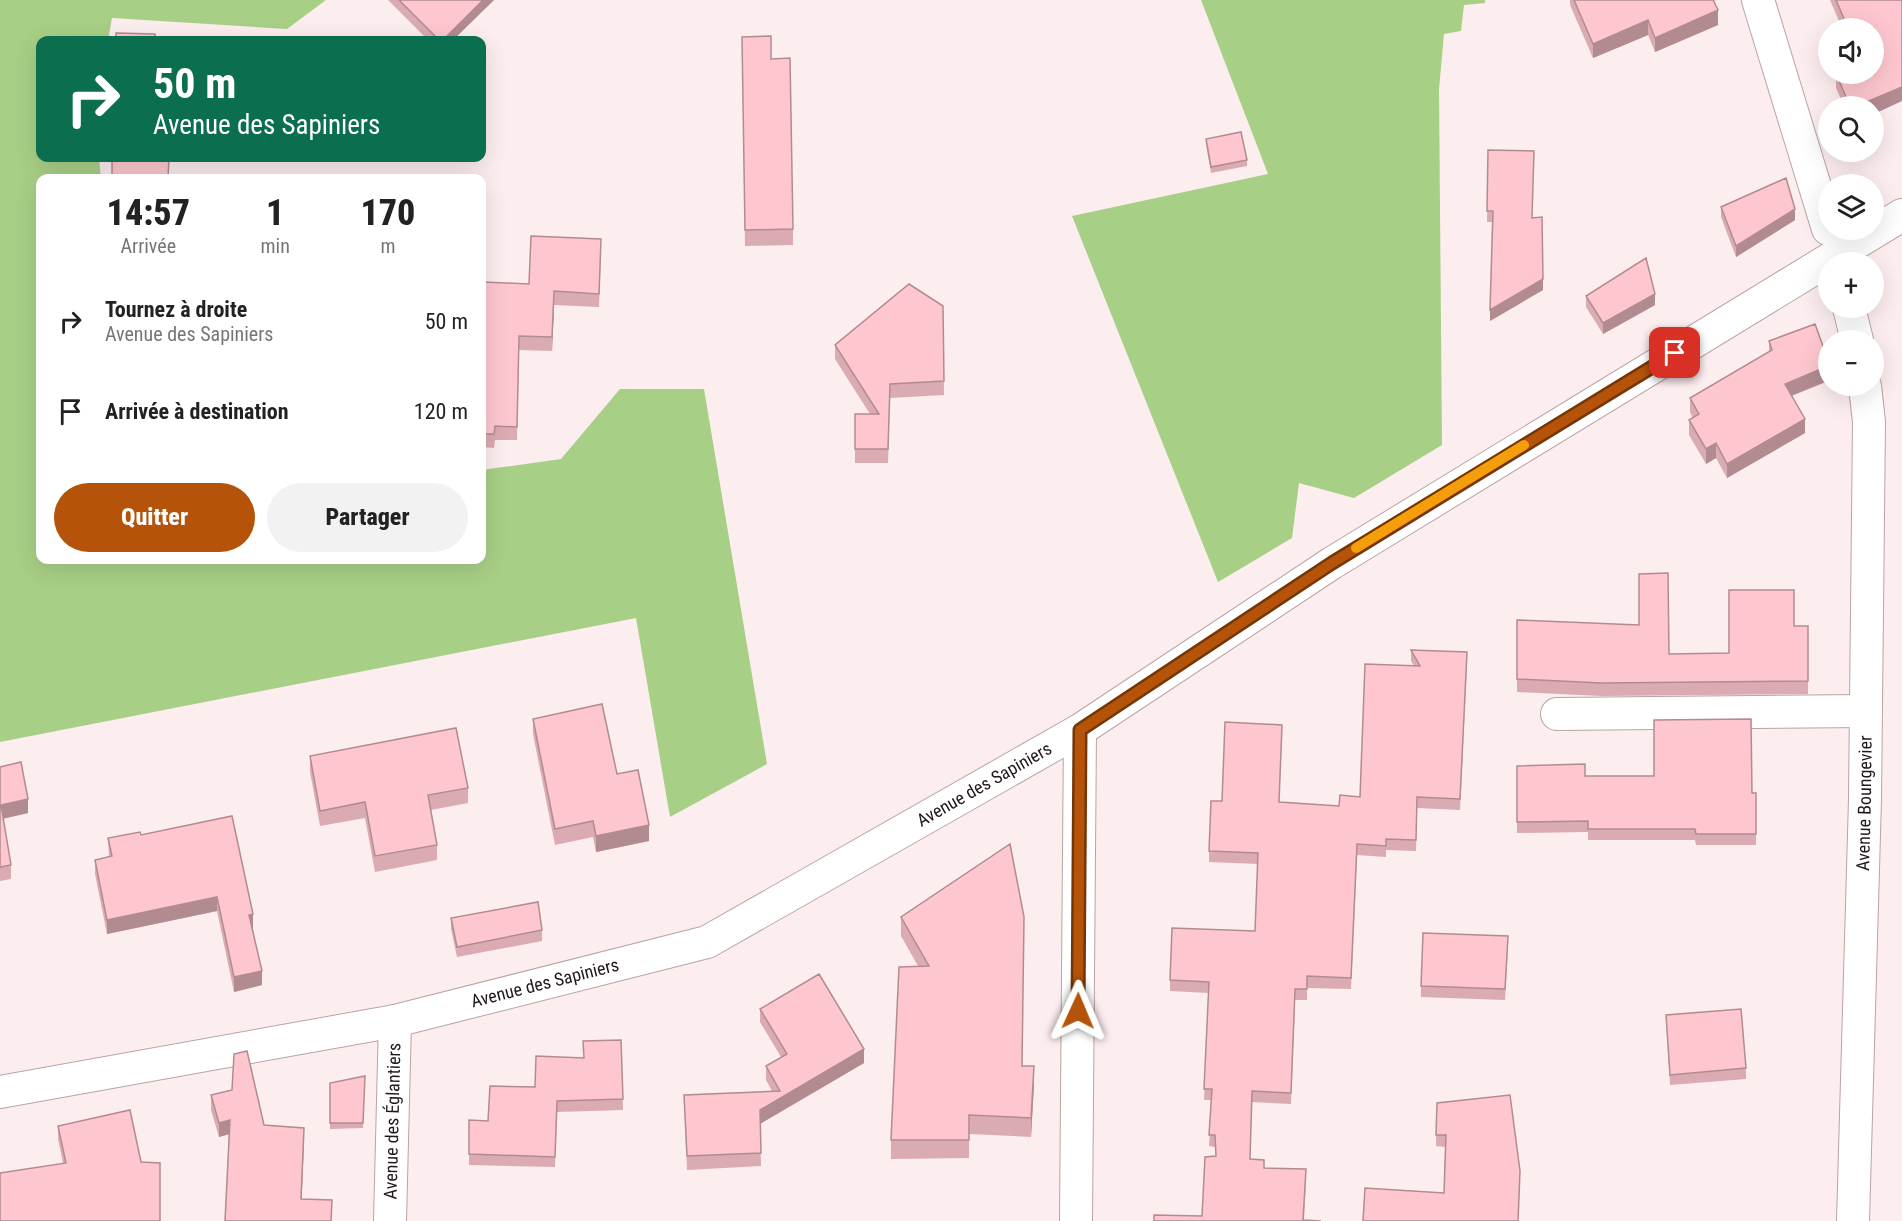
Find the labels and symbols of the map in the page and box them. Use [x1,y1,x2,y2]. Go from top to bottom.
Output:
pin [1649,327,1700,378]
street label: Avenue Boungevier [1852,735,1876,871]
street label: Avenue des Sapiniers [913,737,1055,831]
street label: Avenue des Sapiniers [469,954,621,1011]
position arrow [1046,979,1110,1043]
street label: Avenue des Églantiers [380,1043,404,1199]

